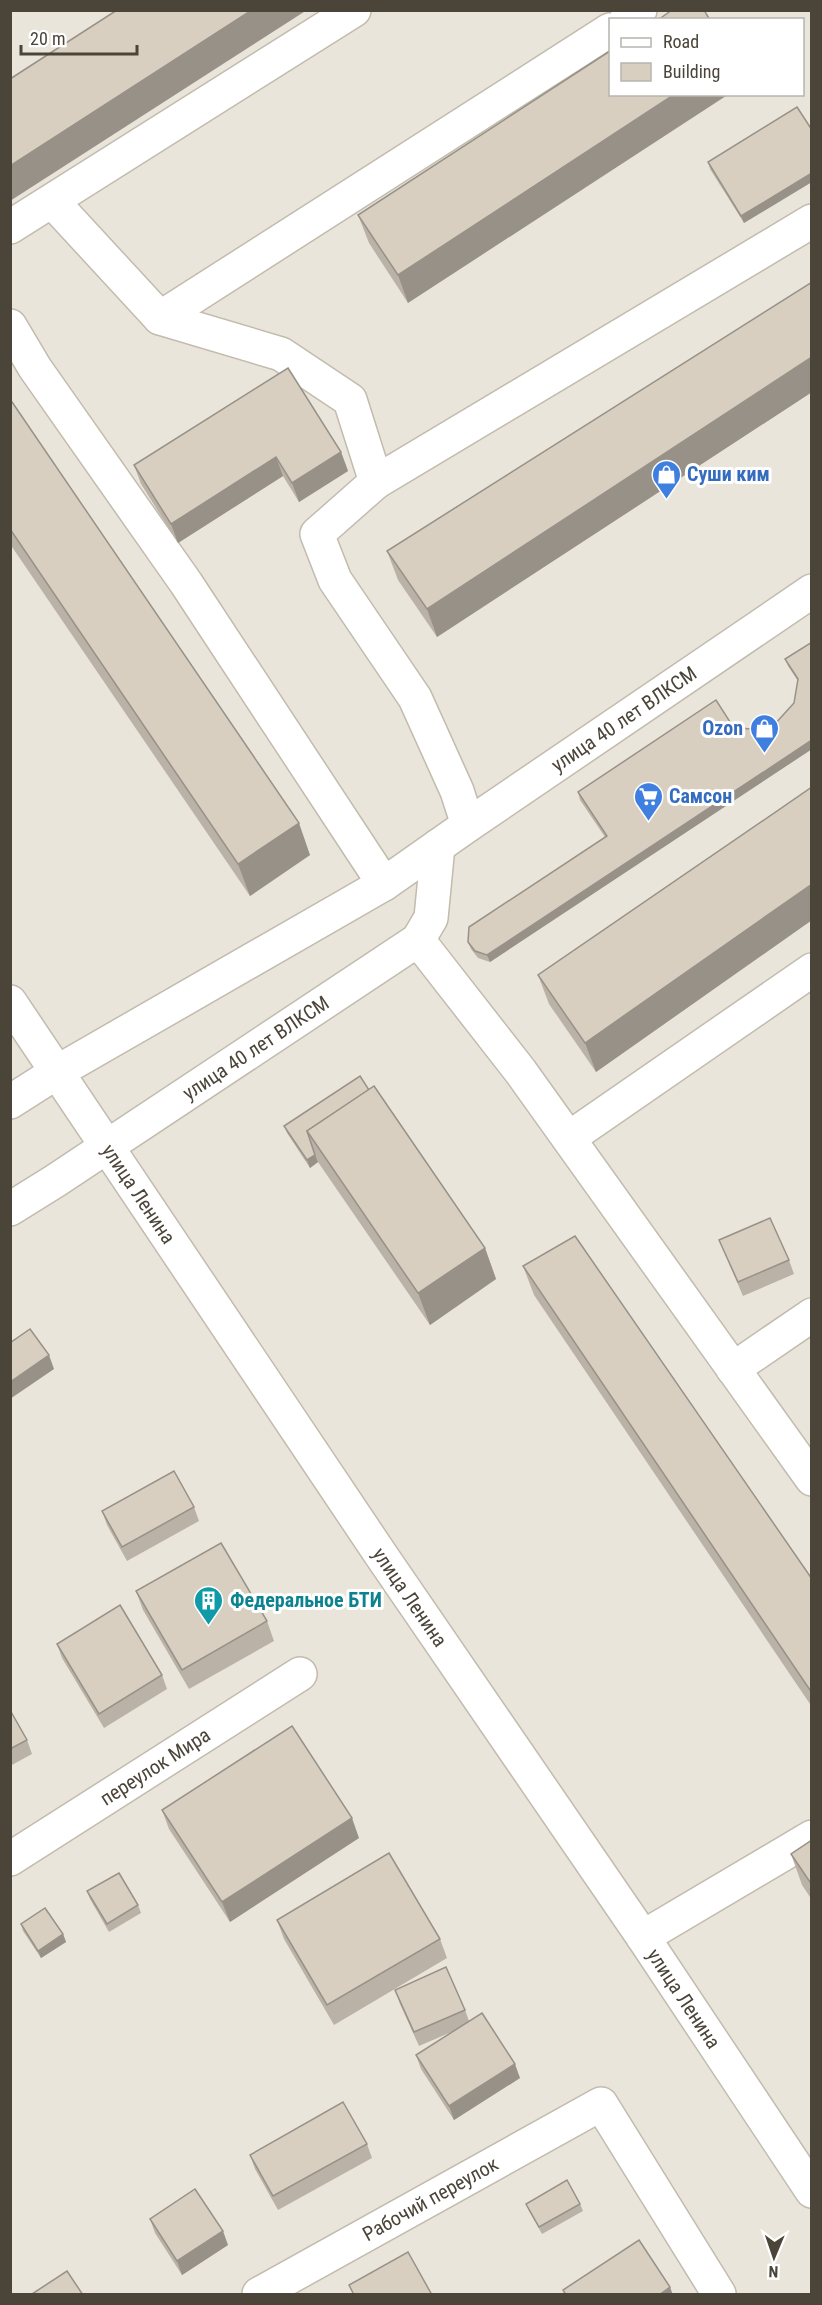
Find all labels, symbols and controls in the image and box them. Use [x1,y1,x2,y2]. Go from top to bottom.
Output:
scale bar [21,18,136,56]
legend [609,18,804,96]
text: 20 m [30,28,65,49]
text: Road [663,31,699,52]
text: Building [663,61,720,82]
shop icon: Суши ким [650,458,682,500]
place label: Суши ким [687,462,770,486]
street label: улица 40 лет ВЛКСМ [546,661,701,777]
shop icon: Ozon [748,712,780,754]
place label: Ozon [702,716,743,740]
supermarket icon: Самсон [632,780,664,822]
place label: Самсон [669,784,732,808]
street label: улица 40 лет ВЛКСМ [178,991,333,1105]
street label: улица Ленина [97,1139,181,1248]
street label: улица Ленина [367,1543,452,1651]
building icon: Федеральное БТИ [193,1584,225,1626]
place label: Федеральное БТИ [230,1588,382,1612]
street label: переулок Мира [95,1723,215,1810]
street label: улица Ленина [642,1944,726,2053]
street label: Рабочий переулок [358,2151,503,2246]
north arrow [744,2227,804,2287]
text: N [768,2262,779,2281]

